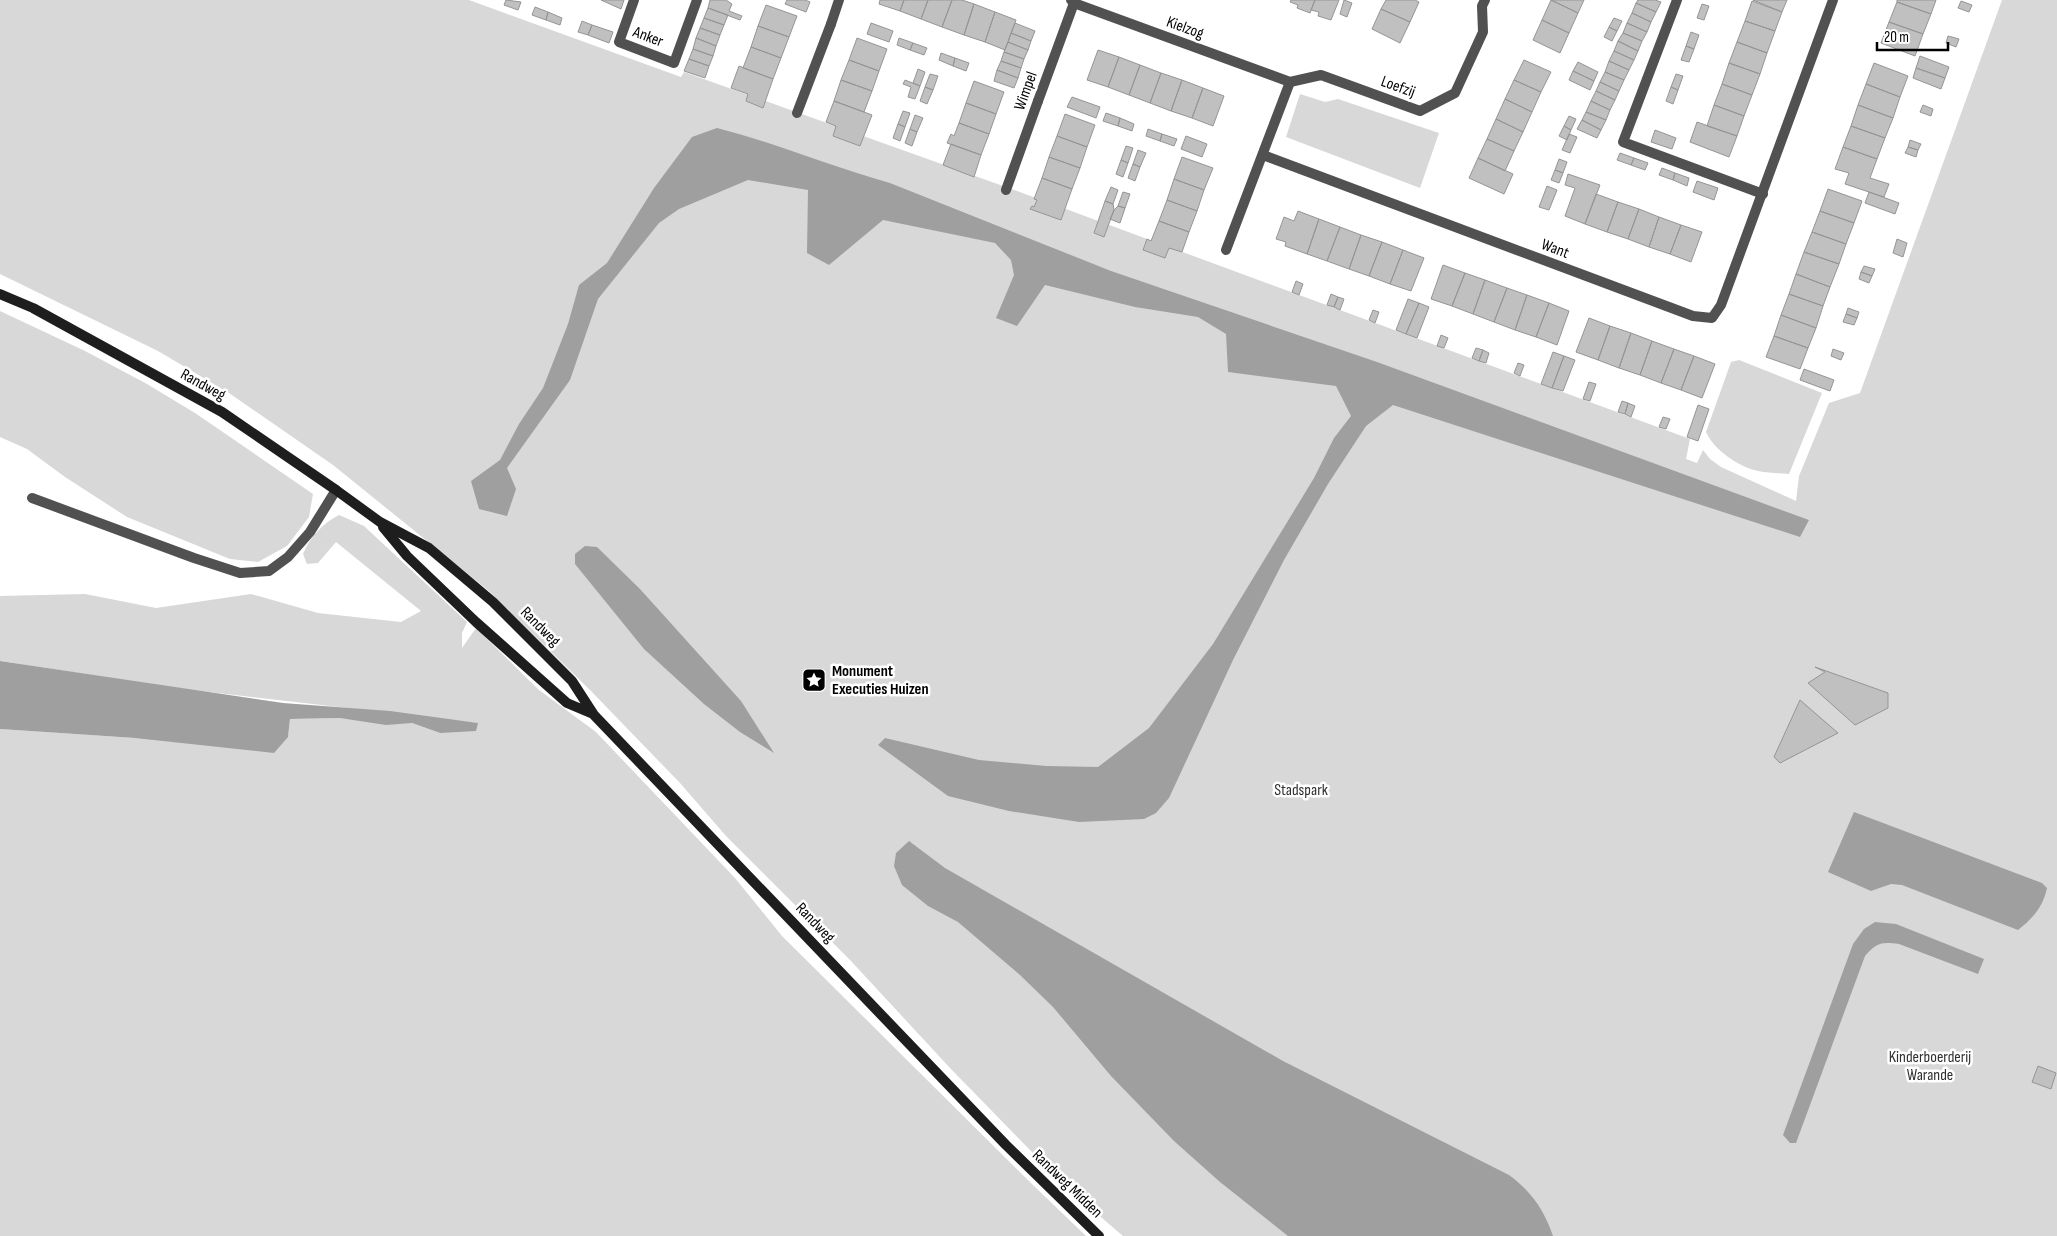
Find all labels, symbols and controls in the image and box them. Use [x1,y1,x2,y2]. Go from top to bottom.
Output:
street label: Kielzog [1164,13,1206,43]
scale bar [1877,20,1948,52]
street label: Anker [629,22,666,52]
text: 20 m [1884,28,1909,47]
street label: Wimpel [1010,69,1042,113]
street label: Loefzij [1378,72,1418,102]
street label: Want [1539,235,1572,263]
street label: Randweg [177,365,229,405]
street label: Randweg [516,603,564,651]
place label: Monument Executies Huizen [832,662,929,699]
place icon: Monument Executies Huizen [801,667,827,693]
park label: Stadspark [1274,781,1328,800]
street label: Randweg [791,899,839,947]
park label: Kinderboerderij Warande [1889,1048,1971,1085]
street label: Randweg Midden [1028,1146,1106,1222]

